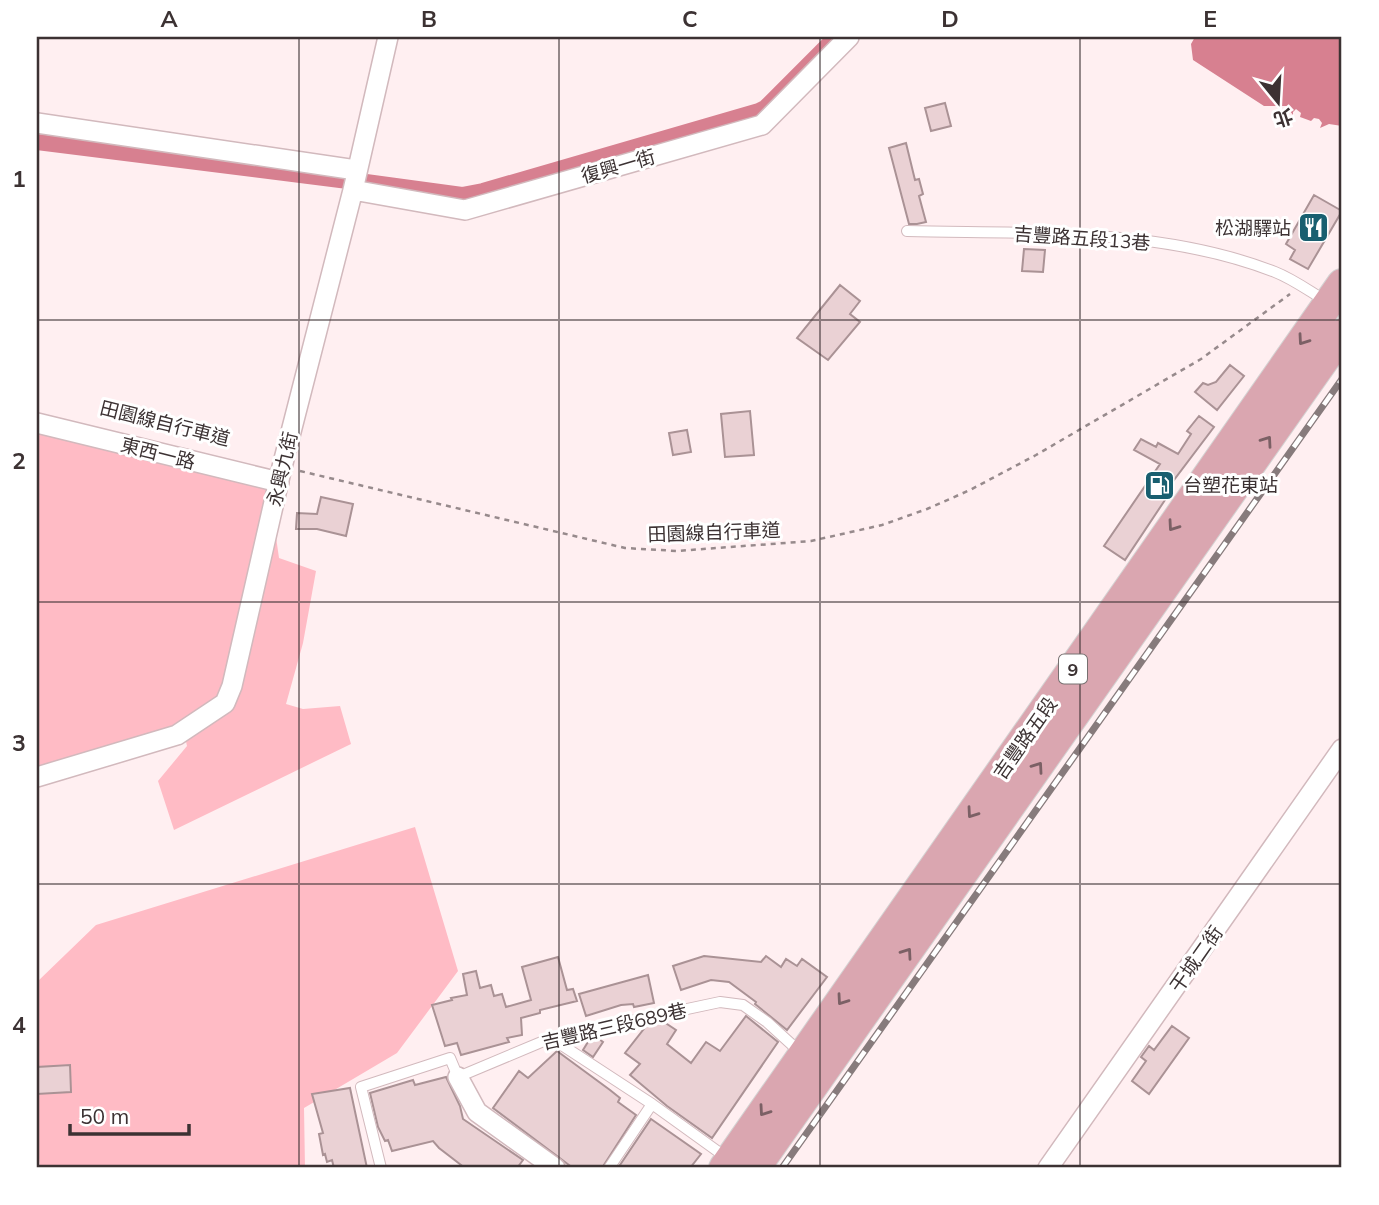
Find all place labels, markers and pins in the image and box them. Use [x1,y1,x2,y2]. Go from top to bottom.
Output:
restaurant icon: 松湖驛站 [1297,211,1331,245]
place label: 松湖驛站 [1215,216,1291,240]
fuel station icon: 台塑花東站 [1143,468,1177,502]
place label: 台塑花東站 [1183,473,1278,497]

